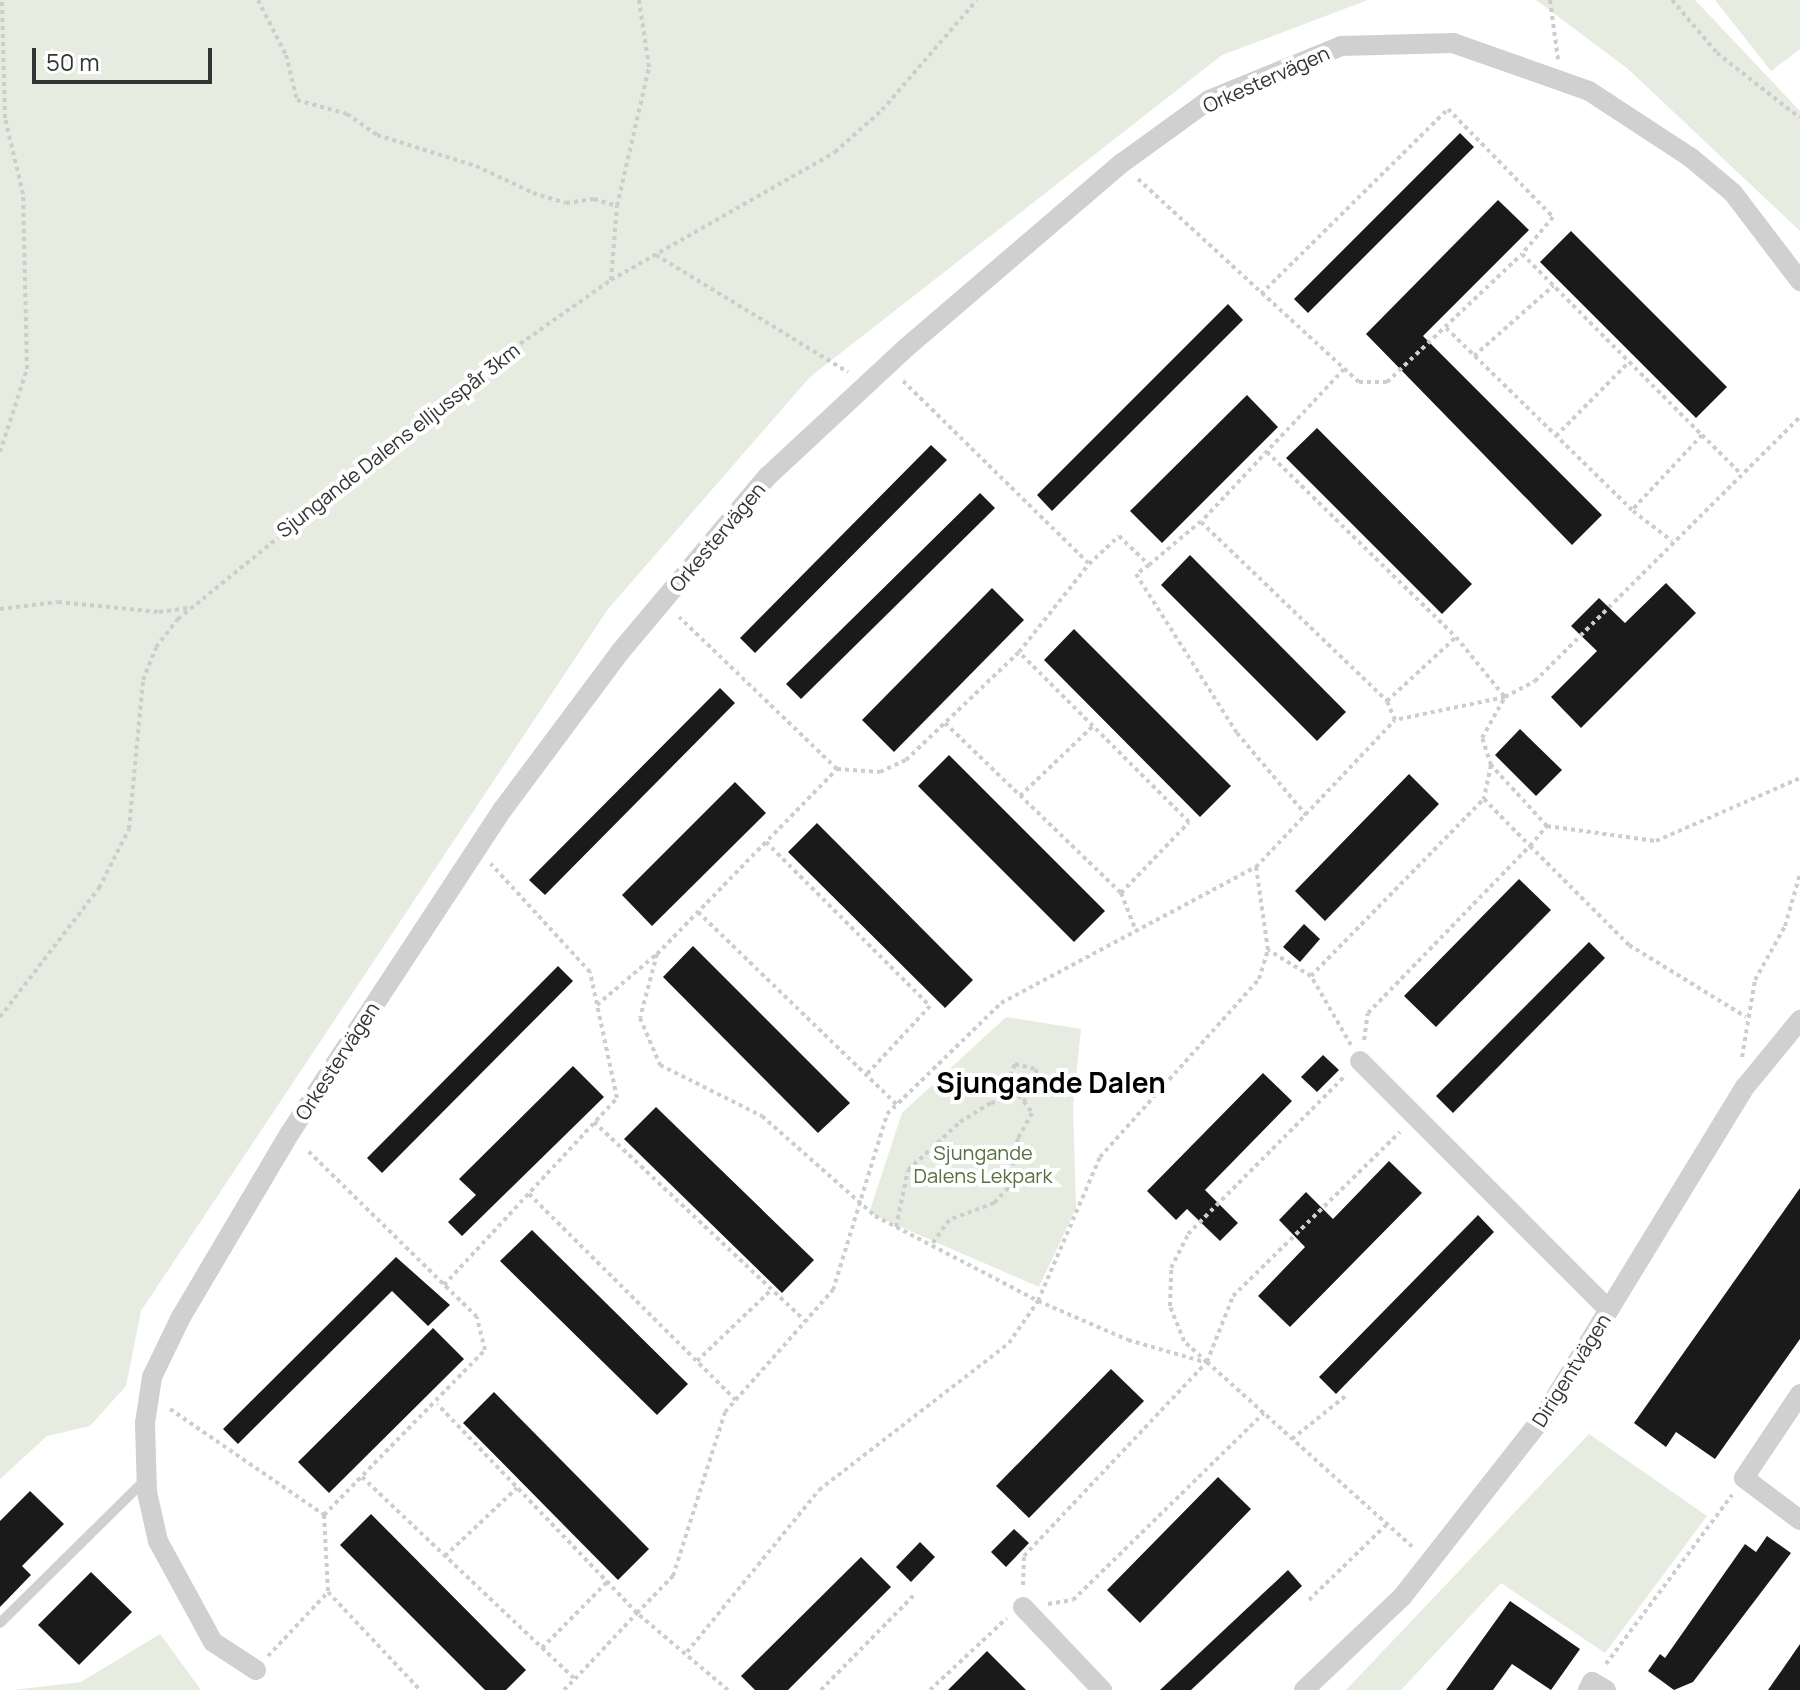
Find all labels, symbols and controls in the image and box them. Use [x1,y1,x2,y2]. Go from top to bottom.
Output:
scale bar [36,32,216,82]
street label: Orkestervägen [1199,40,1333,118]
text: 50 m [46,45,100,78]
street label: Sjungande Dalens elljusspår 3km [272,338,524,542]
street label: Orkestervägen [664,477,770,597]
street label: Orkestervägen [290,997,384,1125]
district label: Sjungande Dalen [936,1065,1166,1099]
park label: Sjungande Dalens Lekpark [914,1140,1052,1187]
street label: Dirigentvägen [1527,1309,1615,1431]

